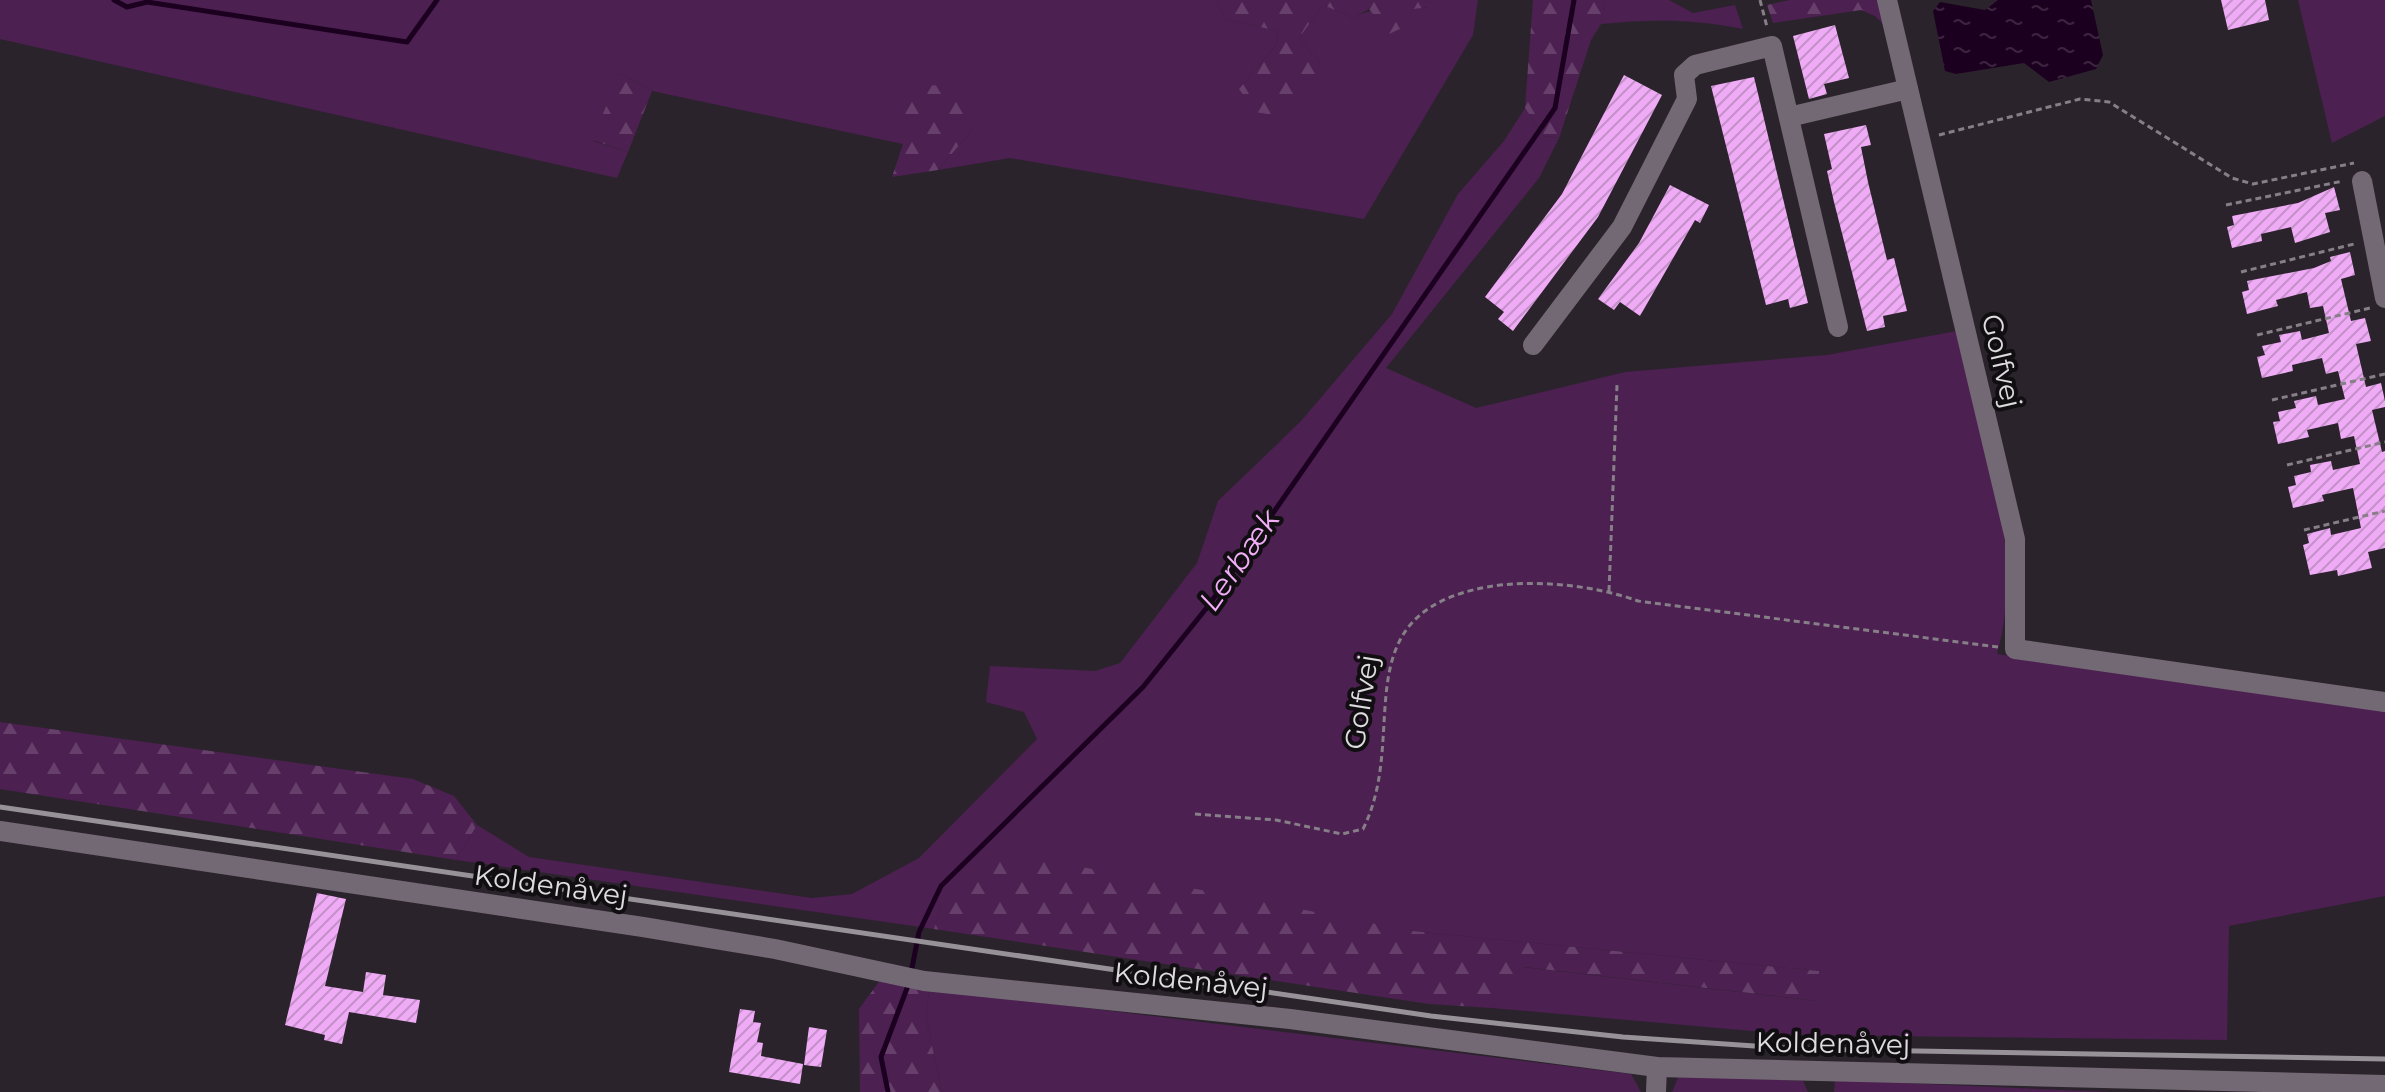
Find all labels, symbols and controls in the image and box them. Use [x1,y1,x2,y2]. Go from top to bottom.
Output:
street label: Golfvej [1975,311,2029,411]
water label: Lerbæk [1191,501,1288,618]
street label: Golfvej [1337,652,1385,752]
street label: Koldenåvej [472,857,630,913]
street label: Koldenåvej [1112,955,1270,1005]
street label: Koldenåvej [1755,1025,1911,1061]

